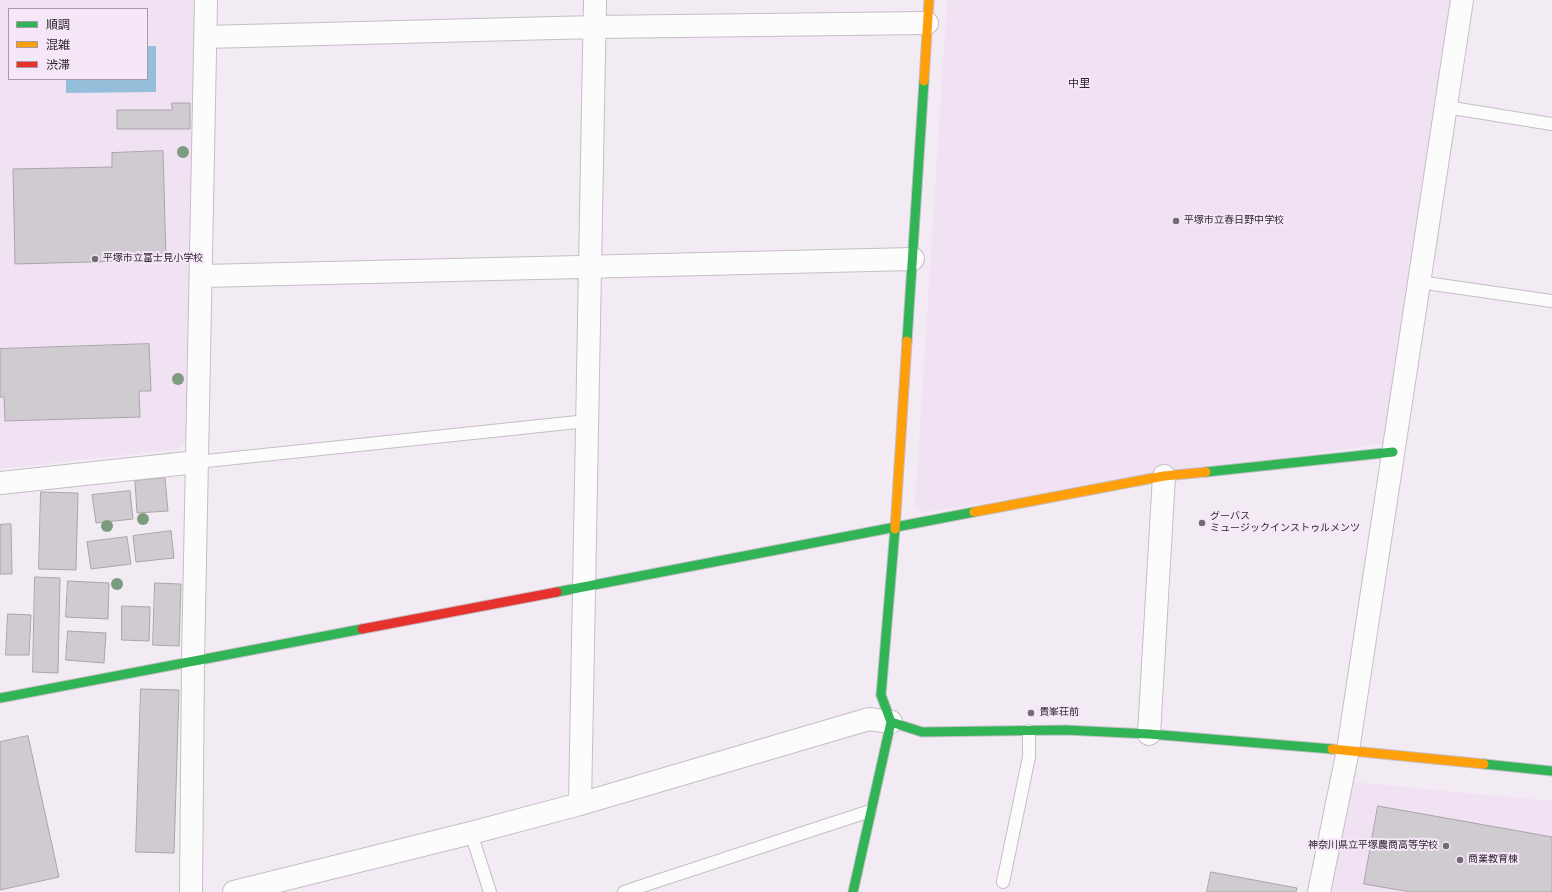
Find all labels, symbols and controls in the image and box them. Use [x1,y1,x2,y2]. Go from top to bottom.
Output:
legend [8,8,148,80]
text: 順調 [46,17,70,34]
text: 混雑 [46,37,70,54]
text: 渋滞 [46,57,70,74]
district label: 中里 [1068,78,1090,92]
place label: 平塚市立春日野中学校 [1184,215,1284,227]
marker: 平塚市立春日野中学校 [1171,216,1181,226]
place label: 平塚市立富士見小学校 [103,253,203,265]
marker: 平塚市立富士見小学校 [90,254,100,264]
place label: グーバス ミュージックインストゥルメンツ [1210,511,1360,534]
marker: グーバス ミュージックインストゥルメンツ [1197,518,1207,528]
place label: 貴峯荘前 [1039,707,1079,719]
marker: 貴峯荘前 [1026,708,1036,718]
place label: 神奈川県立平塚農商高等学校 [1308,840,1438,852]
marker: 神奈川県立平塚農商高等学校 [1441,841,1451,851]
place label: 商業教育棟 [1468,854,1518,866]
marker: 商業教育棟 [1455,855,1465,865]

